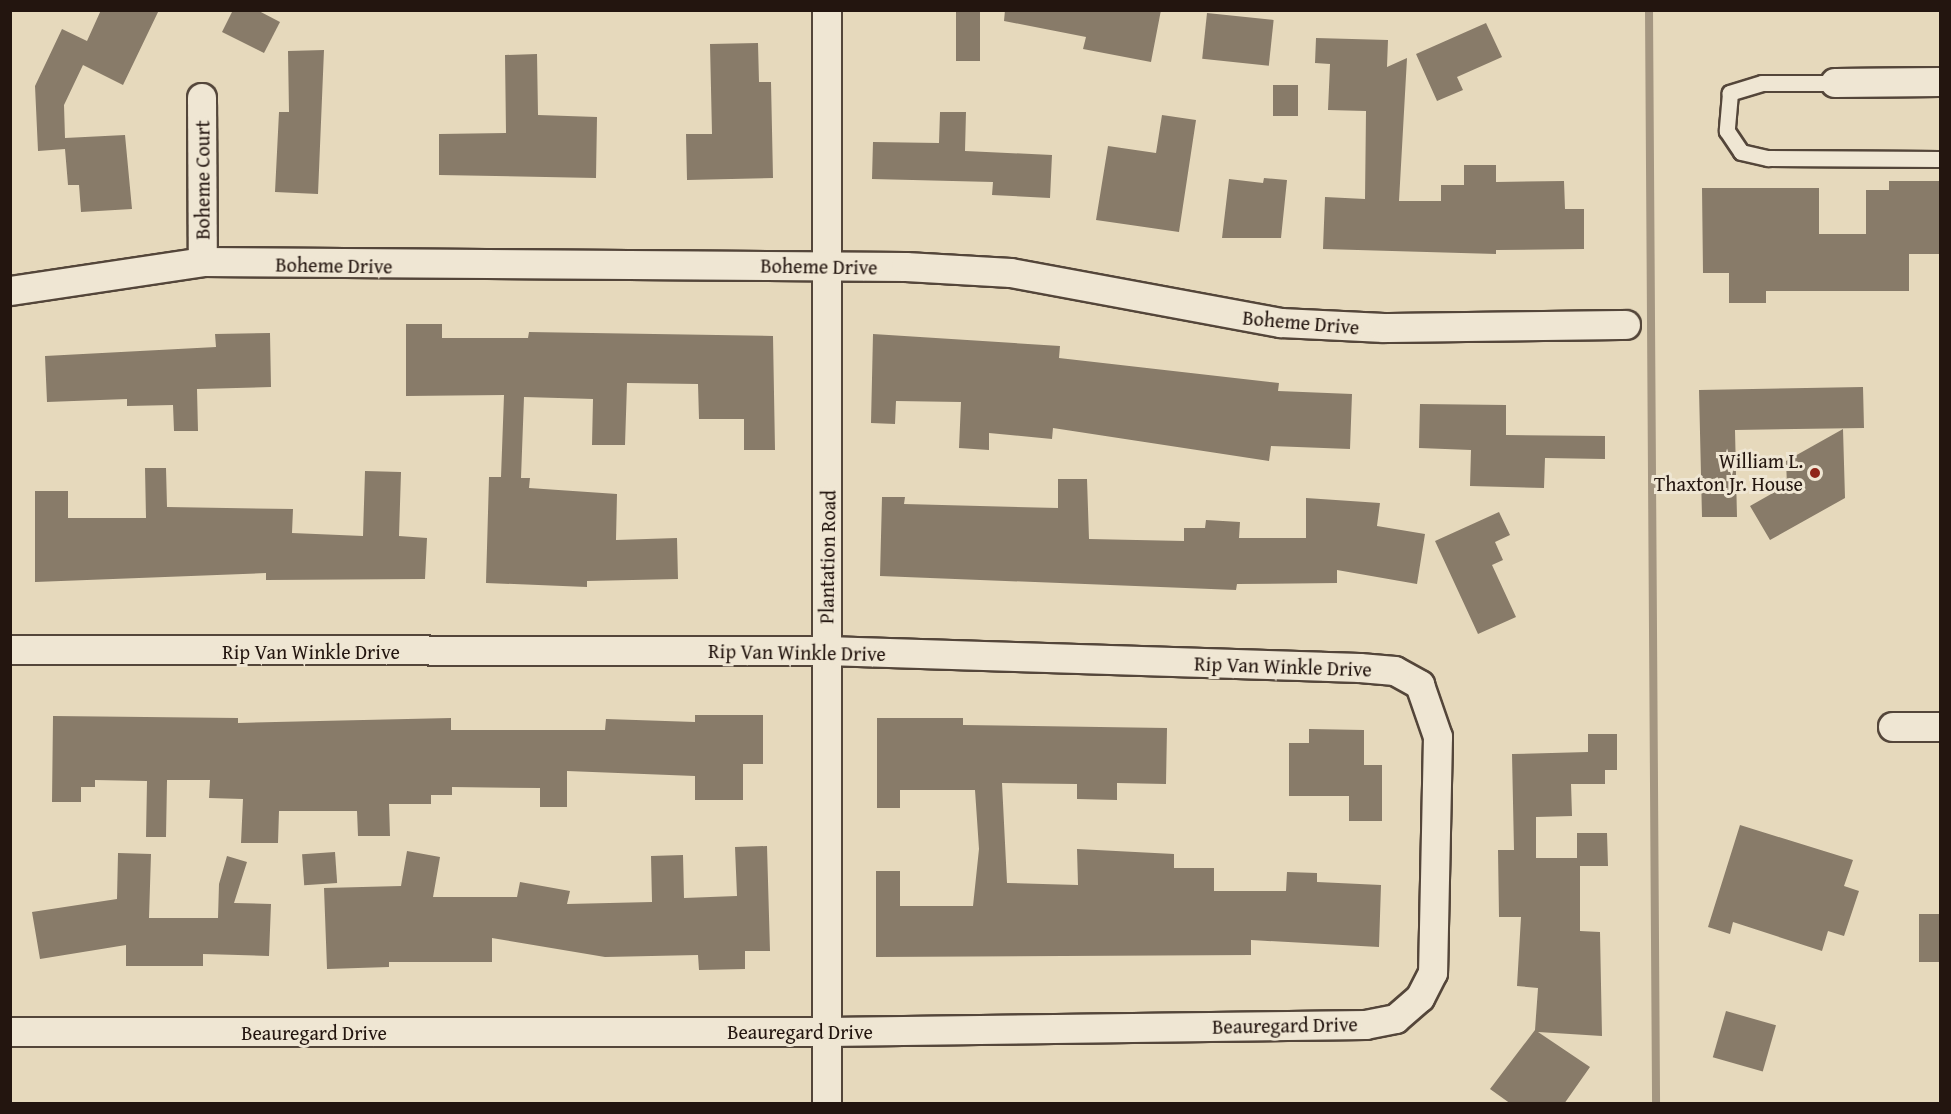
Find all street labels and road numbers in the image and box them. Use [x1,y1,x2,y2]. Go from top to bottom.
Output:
street label: Boheme Court [190,120,214,240]
street label: Boheme Drive [275,252,393,278]
street label: Boheme Drive [760,253,878,279]
street label: Boheme Drive [1242,305,1360,339]
street label: Plantation Road [814,490,840,624]
street label: Rip Van Winkle Drive [708,638,886,666]
street label: Rip Van Winkle Drive [222,639,400,663]
street label: Rip Van Winkle Drive [1194,651,1372,681]
street label: Beauregard Drive [1212,1012,1358,1038]
street label: Beauregard Drive [727,1019,873,1043]
street label: Beauregard Drive [241,1020,387,1044]

